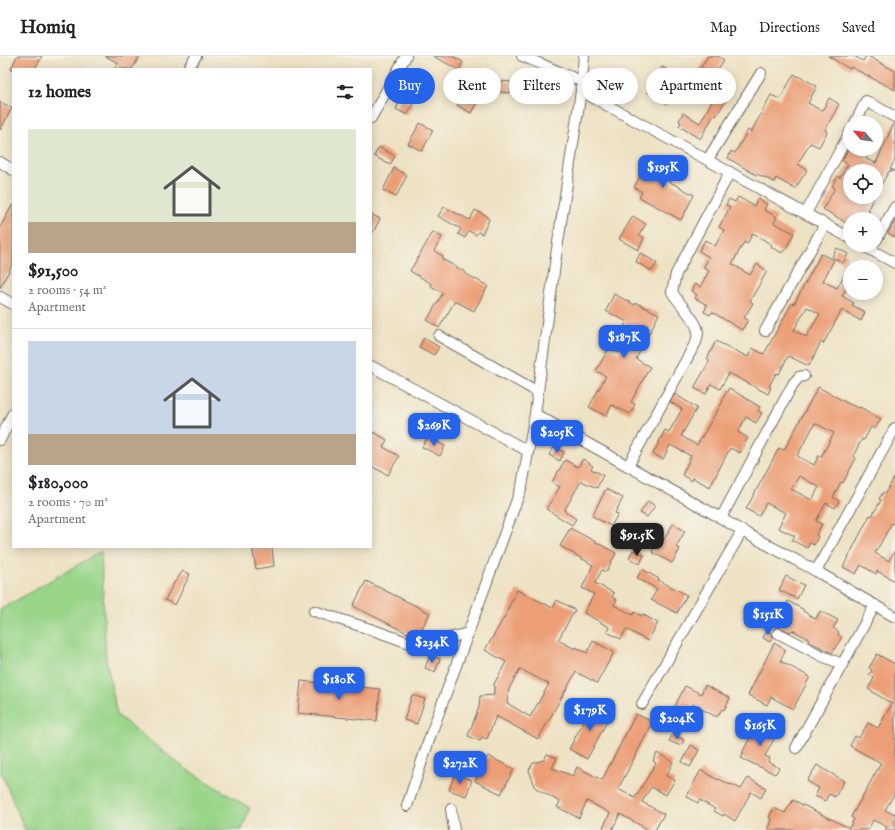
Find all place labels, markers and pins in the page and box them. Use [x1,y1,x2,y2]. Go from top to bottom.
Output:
pin: $195K [635,155,691,189]
pin: $187K [596,325,652,359]
pin: $269K [406,413,462,447]
pin: $205K [529,420,585,454]
pin: $91.5K [604,523,670,557]
pin: $151K [740,602,796,636]
pin: $234K [404,630,460,664]
pin: $180K [311,667,367,701]
pin: $179K [562,698,618,732]
pin: $204K [649,706,705,740]
pin: $165K [732,713,788,747]
pin: $272K [432,751,488,785]

